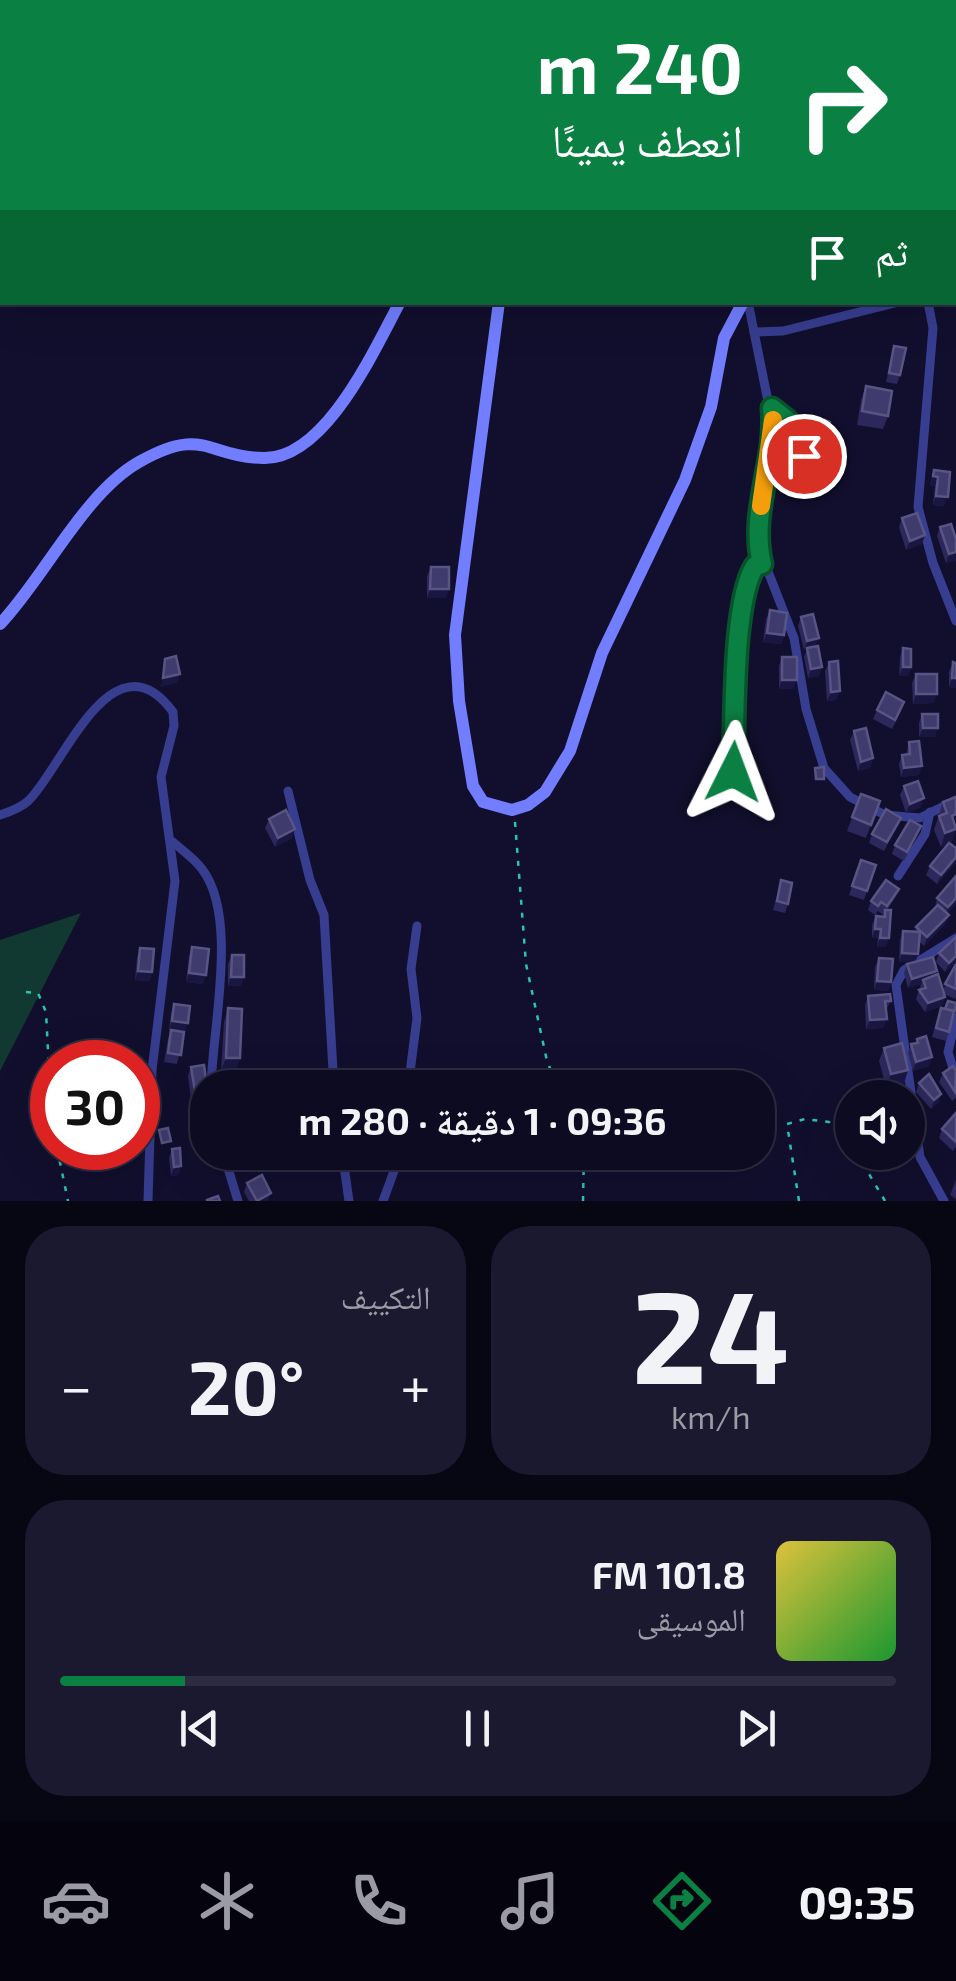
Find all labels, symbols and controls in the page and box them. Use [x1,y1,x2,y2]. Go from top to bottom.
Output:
text: 240 m [537,24,743,108]
icon: right [778,40,908,170]
text: انعطف يمينًا [551,112,743,166]
text: ثم [875,228,908,274]
icon: arrive [800,230,855,285]
pin [762,414,847,499]
icon: arrive [777,429,832,484]
position arrow [681,720,785,824]
speed limit sign: 30 [30,1040,160,1170]
map controls [835,1080,925,1170]
button: sound [835,1080,925,1170]
text: 09:36 · 1 دقيقة · 280 m [299,1097,666,1143]
text: 24 [632,1254,790,1410]
text: التكييف [341,1277,431,1315]
text: 20° [188,1340,305,1430]
text: − [60,1352,92,1418]
text: + [400,1352,430,1418]
text: km/h [671,1397,750,1435]
text: 101.8 FM [592,1551,746,1597]
text: الموسيقى [636,1599,746,1637]
icon: previous [172,1701,227,1756]
icon: pause [450,1701,505,1756]
icon: next [729,1701,784,1756]
icon: car [41,1866,111,1936]
icon: climate [192,1866,262,1936]
icon: phone [344,1866,414,1936]
icon: music [495,1866,565,1936]
icon: directions [647,1866,717,1936]
text: 09:35 [798,1874,915,1928]

